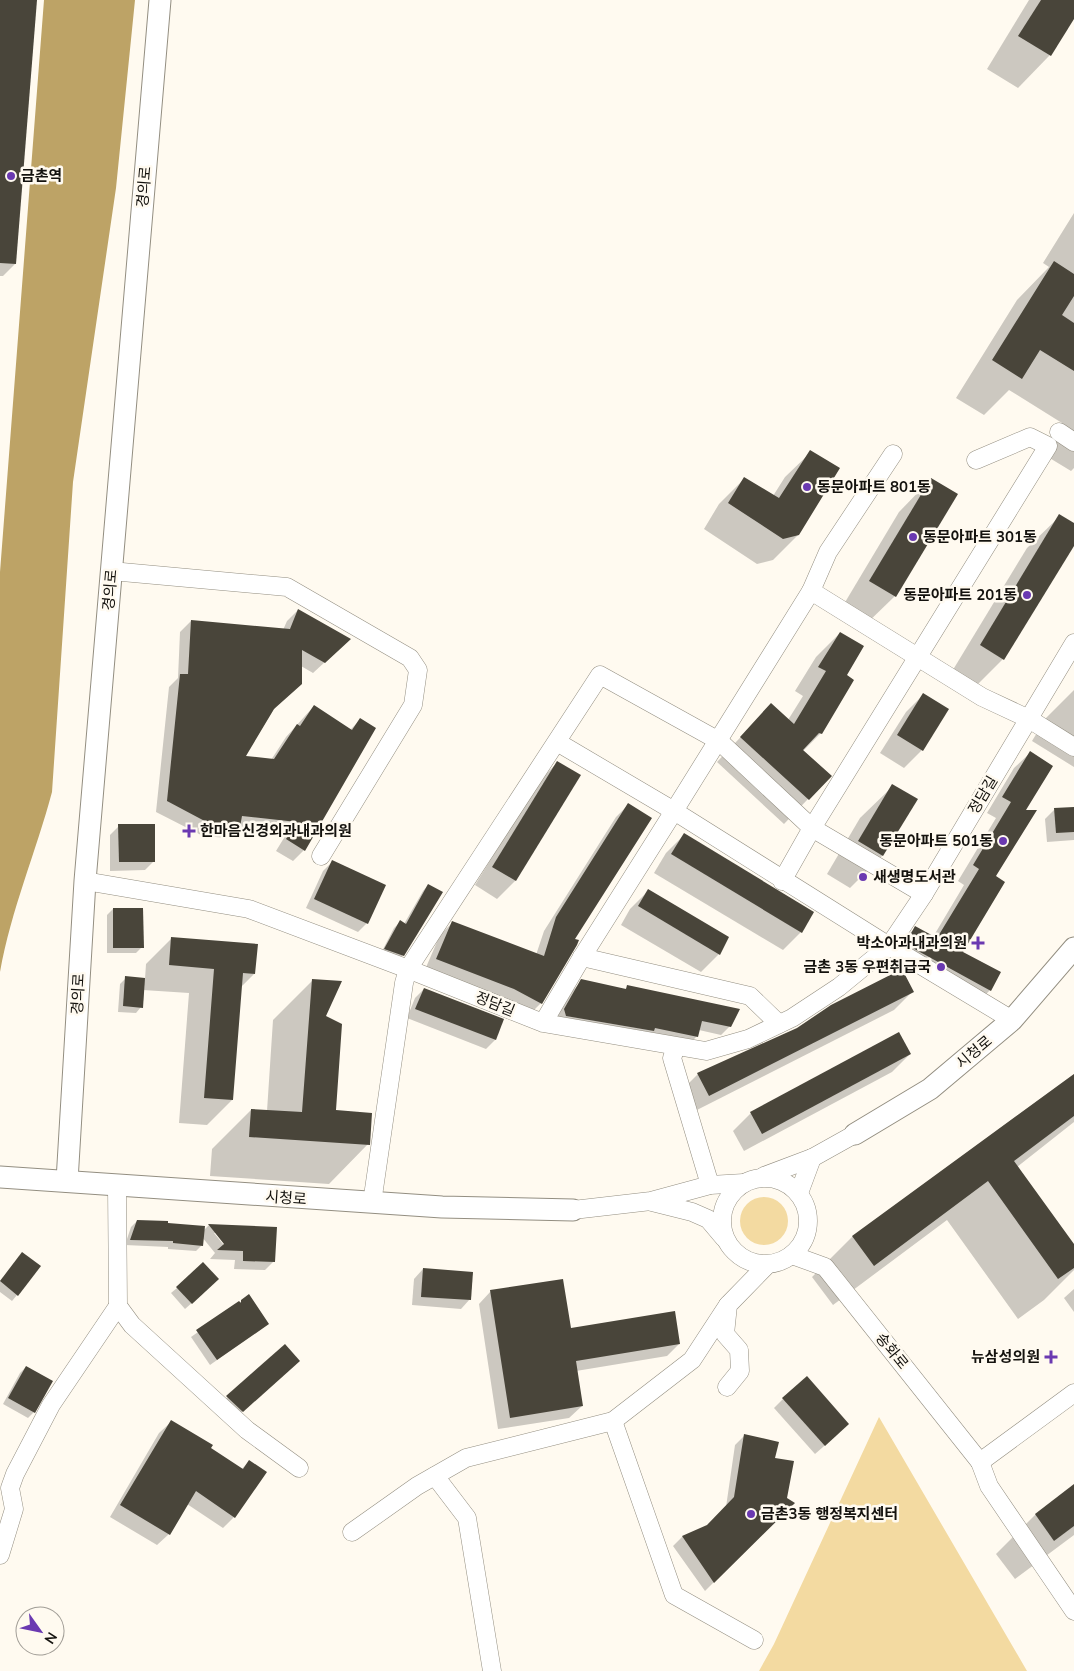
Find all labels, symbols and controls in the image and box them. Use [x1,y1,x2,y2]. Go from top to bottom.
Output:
place label: 금촌역 [21,166,62,186]
street label: 경의로 [132,166,156,208]
marker: 금촌역 [5,170,17,182]
place label: 동문아파트 801동 [817,477,931,497]
marker: 동문아파트 801동 [801,481,813,493]
place label: 동문아파트 301동 [923,527,1037,547]
marker: 동문아파트 301동 [907,531,919,543]
street label: 경의로 [98,569,122,611]
place label: 동문아파트 201동 [903,585,1017,605]
marker: 동문아파트 201동 [1021,589,1033,601]
street label: 정담길 [964,772,1002,818]
place label: 한마음신경외과내과의원 [200,821,352,841]
marker: 한마음신경외과내과의원 [182,824,196,838]
place label: 동문아파트 501동 [879,831,993,851]
marker: 동문아파트 501동 [997,835,1009,847]
place label: 새생명도서관 [873,867,956,887]
marker: 새생명도서관 [857,871,869,883]
place label: 박소아과내과의원 [857,933,967,953]
marker: 박소아과내과의원 [971,936,985,950]
place label: 금촌 3동 우편취급국 [803,957,931,977]
marker: 금촌 3동 우편취급국 [935,961,947,973]
street label: 경의로 [67,973,89,1015]
street label: 정담길 [472,987,518,1021]
street label: 시청로 [952,1031,996,1073]
street label: 시청로 [265,1187,307,1209]
street label: 송화로 [871,1329,913,1373]
place label: 뉴삼성의원 [971,1347,1040,1367]
marker: 뉴삼성의원 [1044,1350,1058,1364]
place label: 금촌3동 행정복지센터 [761,1504,898,1524]
marker: 금촌3동 행정복지센터 [745,1508,757,1520]
north arrow [15,1606,65,1656]
text: N [40,1628,61,1647]

